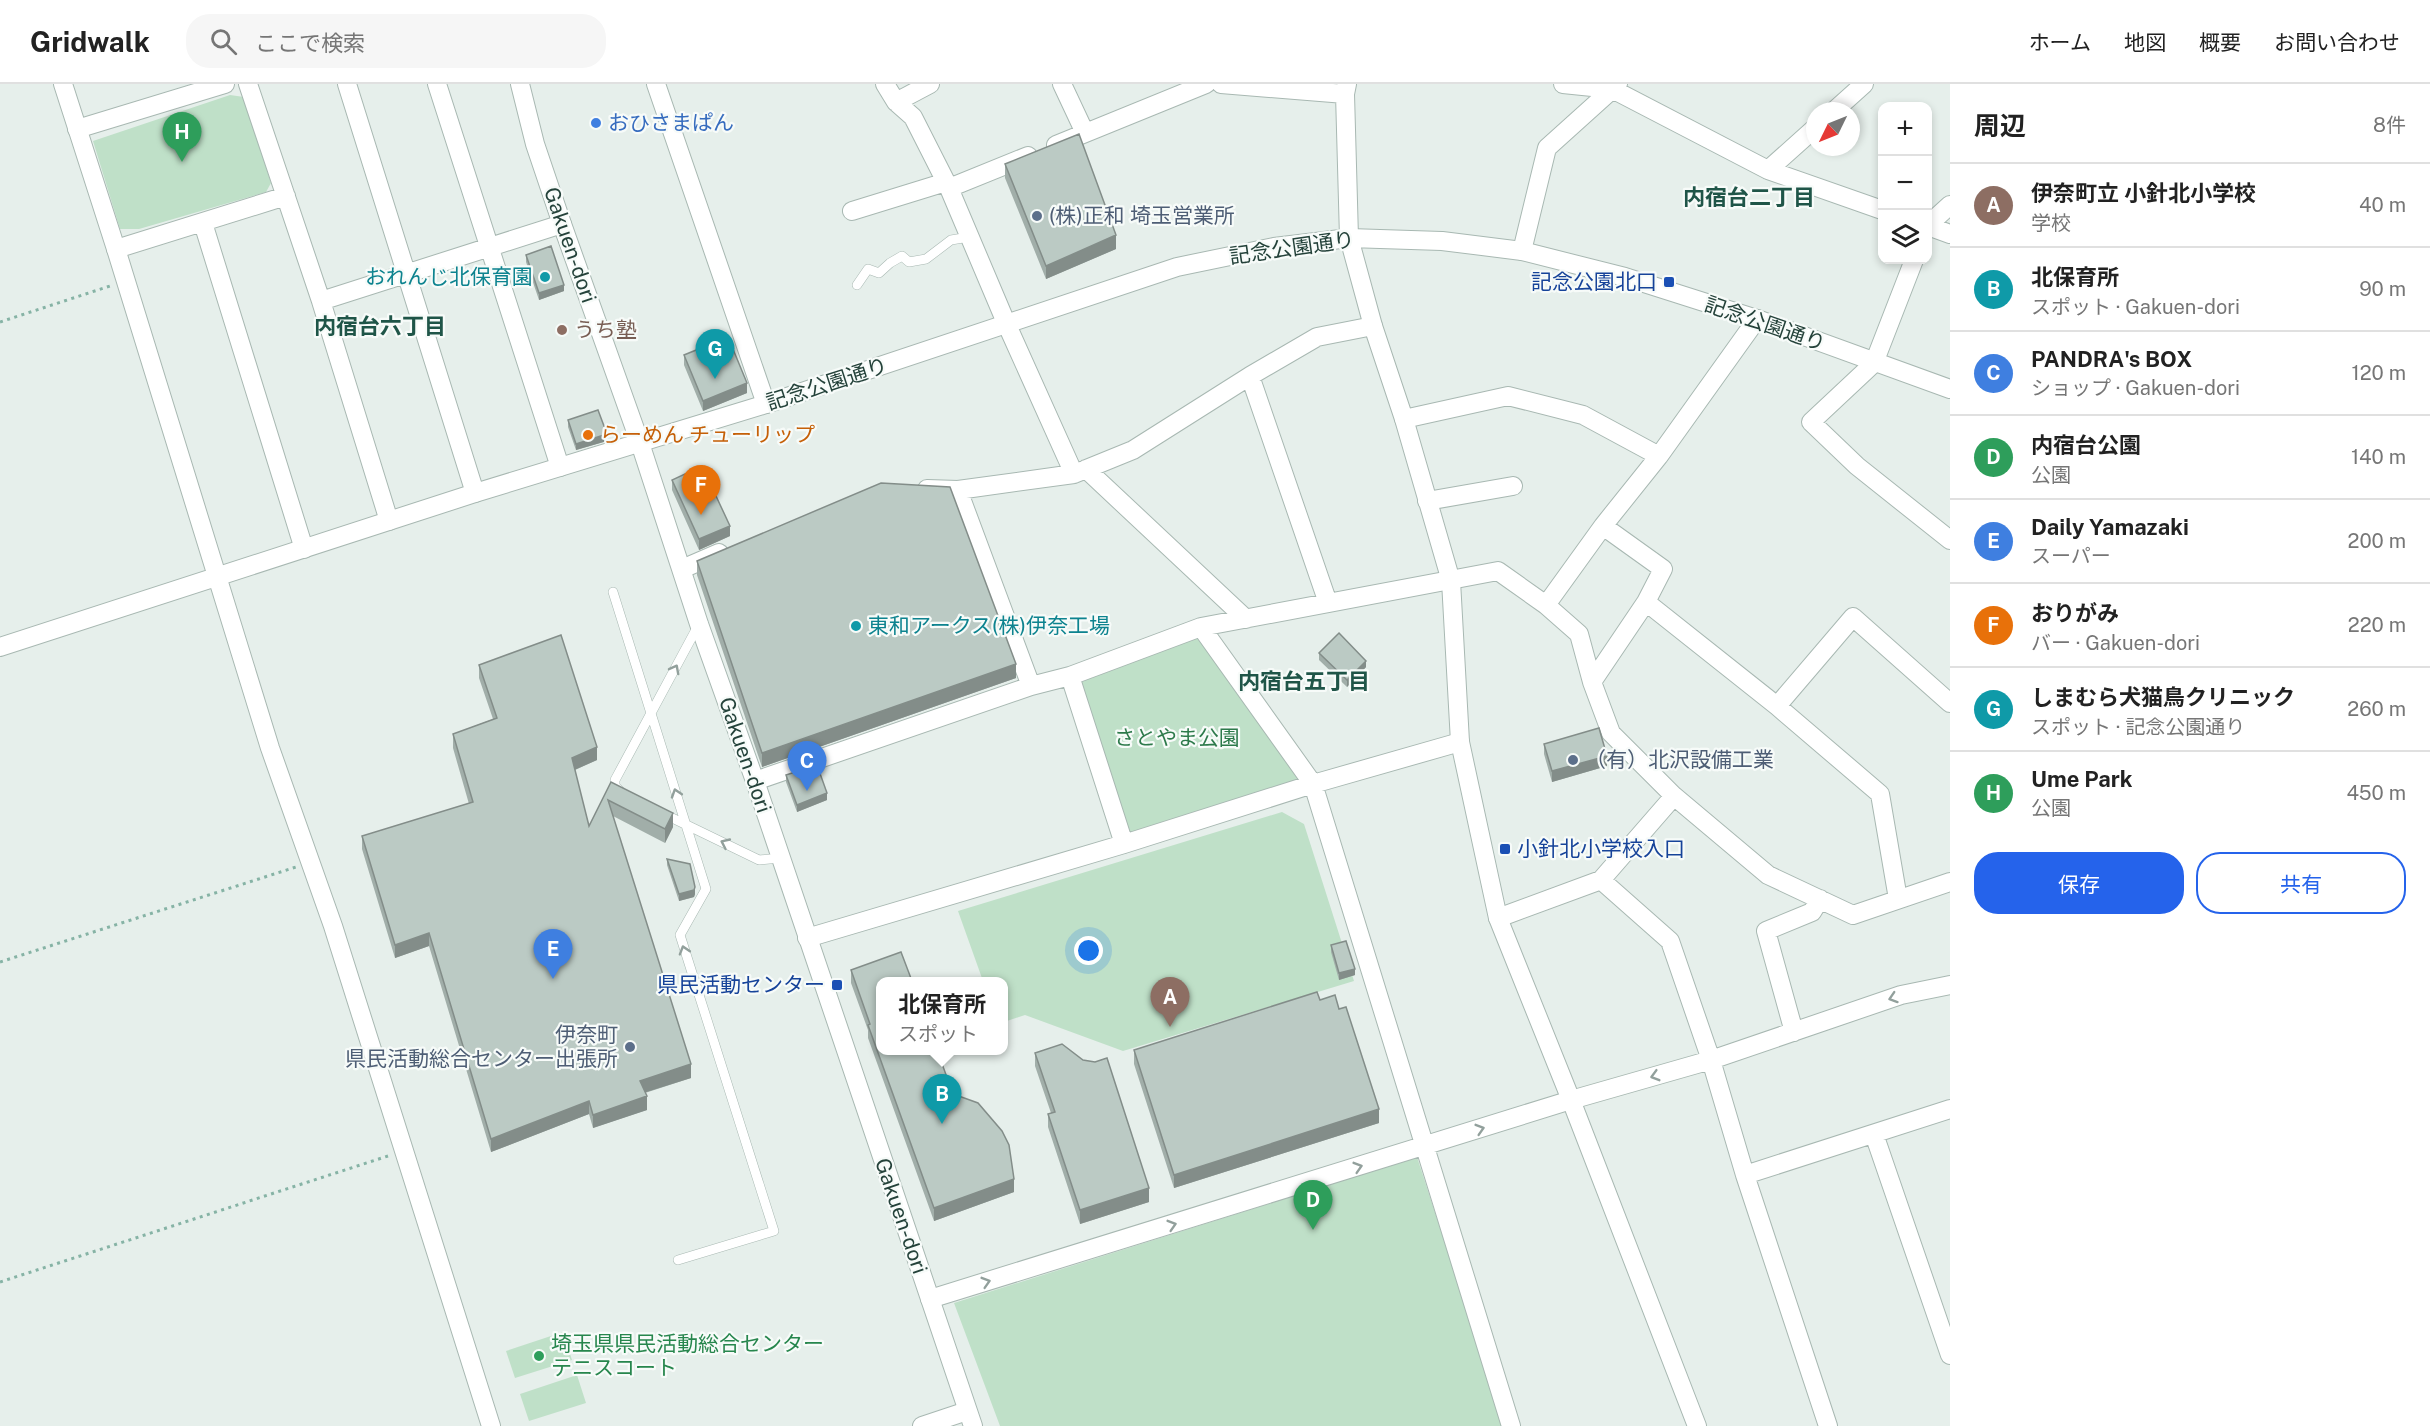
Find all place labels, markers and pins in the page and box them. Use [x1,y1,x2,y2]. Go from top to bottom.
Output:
place label: おひさまぱん [608,110,734,135]
pin: H [162,112,201,162]
marker: おひさまぱん [589,116,603,130]
place label: (株)正和 埼玉営業所 [1049,203,1235,228]
marker: (株)正和 埼玉営業所 [1030,209,1044,223]
place label: おれんじ北保育園 [365,264,533,289]
place label: 記念公園北口 [1531,269,1657,294]
marker: おれんじ北保育園 [538,270,552,284]
marker: 記念公園北口 [1662,275,1676,289]
place label: うち塾 [574,317,637,342]
marker: うち塾 [555,323,569,337]
pin: G [696,330,734,379]
place label: らーめん チューリップ [600,422,815,447]
marker: らーめん チューリップ [581,428,595,442]
pin: F [682,466,720,515]
place label: 東和アークス(株)伊奈工場 [868,613,1110,638]
marker: 東和アークス(株)伊奈工場 [849,619,863,633]
pin: C [788,742,826,791]
place label: （有）北沢設備工業 [1585,747,1774,772]
marker: （有）北沢設備工業 [1566,753,1580,767]
place label: 小針北小学校入口 [1517,836,1685,861]
marker: 小針北小学校入口 [1498,842,1512,856]
pin: E [534,930,572,979]
place label: 県民活動センター [657,972,825,997]
marker: 県民活動センター [830,978,844,992]
pin: A [1150,978,1190,1027]
place label: 伊奈町 県民活動総合センター出張所 [345,1022,618,1071]
marker: 伊奈町 県民活動総合センター出張所 [623,1040,637,1054]
pin: B [922,1074,962,1124]
pin: D [1294,1180,1332,1230]
place label: 埼玉県県民活動総合センター テニスコート [551,1331,824,1380]
marker: 埼玉県県民活動総合センター テニスコート [532,1349,546,1363]

